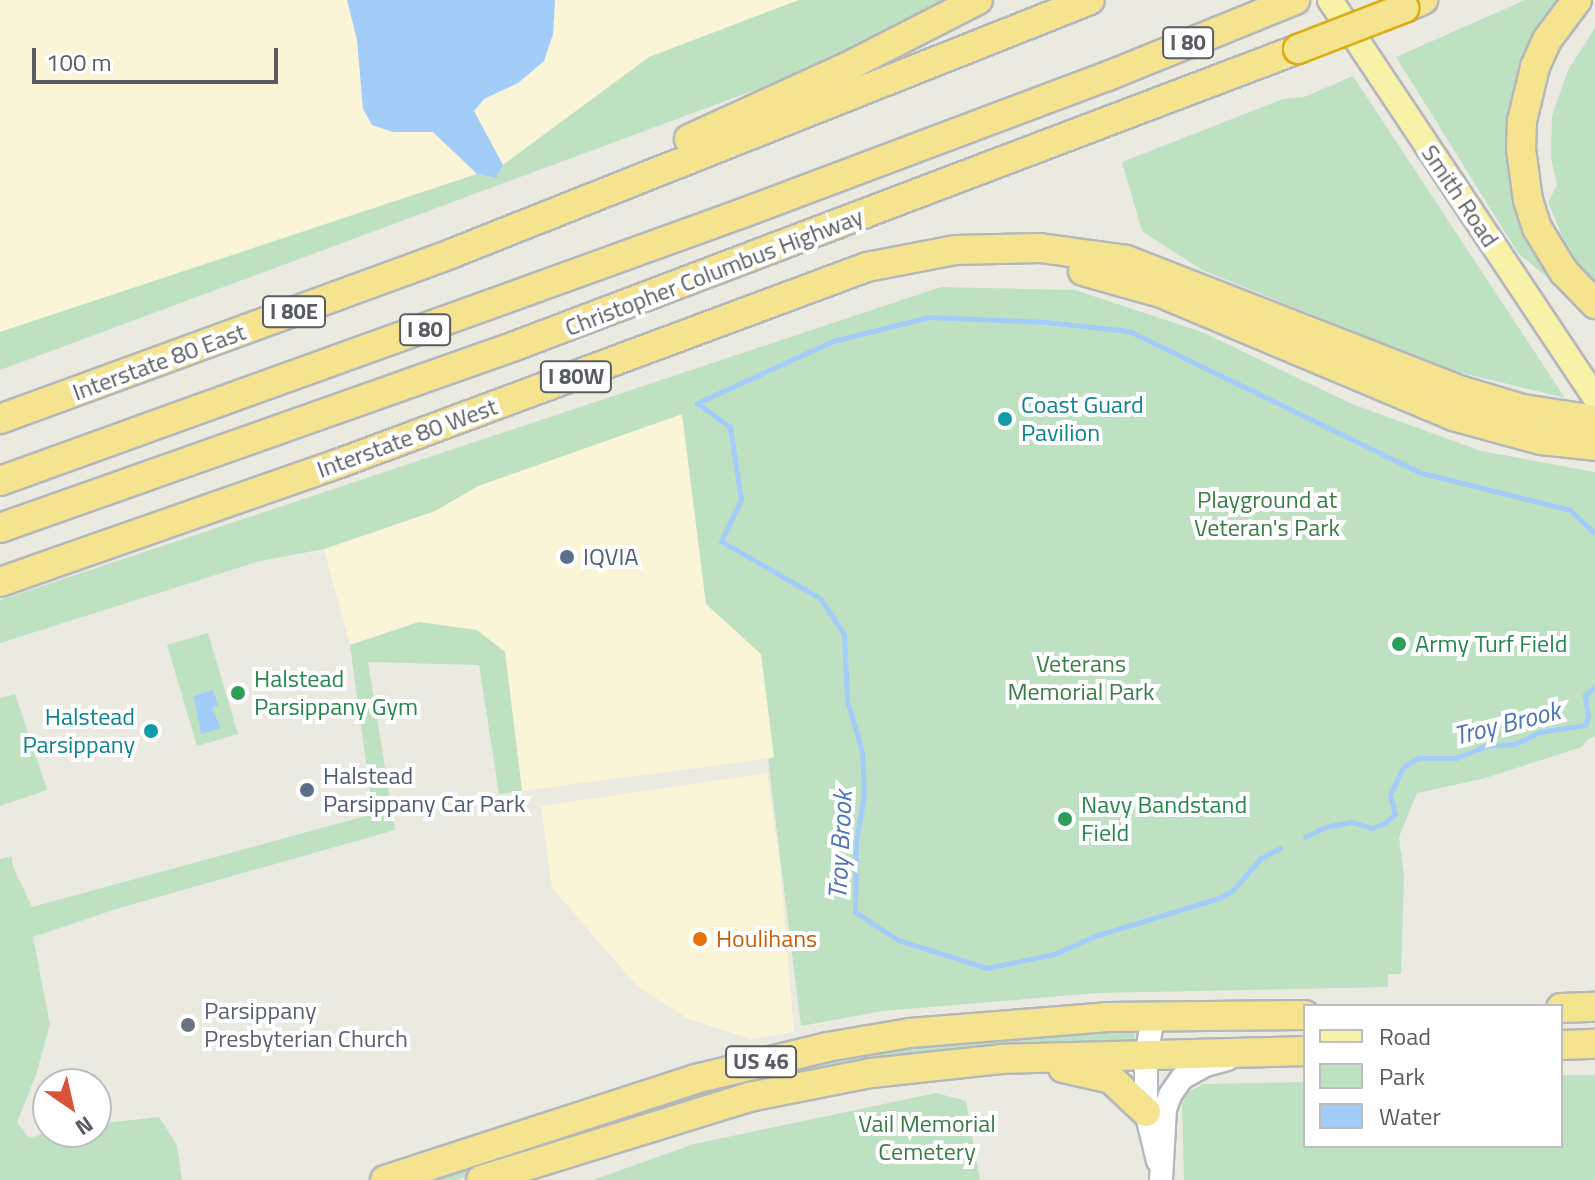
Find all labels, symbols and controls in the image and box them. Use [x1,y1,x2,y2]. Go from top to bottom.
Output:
road number: I 80 [1162,25,1214,61]
scale bar [36,32,282,82]
text: 100 m [46,44,112,80]
street label: Smith Road [1415,139,1505,253]
street label: Christopher Columbus Highway [561,202,867,342]
road number: I 80E [262,294,326,330]
road number: I 80 [399,312,451,348]
street label: Interstate 80 East [69,317,249,407]
road number: I 80W [538,359,614,395]
place label: Coast Guard Pavilion [1021,391,1144,447]
street label: Interstate 80 West [313,392,501,484]
marker: Coast Guard Pavilion [996,410,1014,428]
park label: Playground at Veteran's Park [1194,486,1340,542]
place label: IQVIA [583,543,639,571]
marker: IQVIA [558,548,576,566]
place label: Army Turf Field [1415,630,1567,658]
marker: Army Turf Field [1390,635,1408,653]
park label: Veterans Memorial Park [1007,650,1155,706]
place label: Halstead Parsippany Gym [254,665,418,721]
marker: Halstead Parsippany Gym [229,684,247,702]
water label: Troy Brook [1451,695,1563,751]
place label: Halstead Parsippany [22,703,135,759]
marker: Halstead Parsippany [142,722,160,740]
place label: Halstead Parsippany Car Park [323,762,525,818]
marker: Halstead Parsippany Car Park [298,781,316,799]
water label: Troy Brook [822,790,858,900]
place label: Navy Bandstand Field [1081,791,1247,847]
marker: Navy Bandstand Field [1056,810,1074,828]
place label: Houlihans [716,925,817,953]
marker: Houlihans [691,930,709,948]
place label: Parsippany Presbyterian Church [204,997,408,1053]
legend [1303,1004,1563,1148]
marker: Parsippany Presbyterian Church [179,1016,197,1034]
text: Road [1379,1018,1431,1054]
road number: US 46 [725,1044,797,1080]
text: Park [1379,1058,1425,1094]
north arrow [32,1068,112,1148]
text: Water [1379,1098,1441,1134]
text: N [68,1108,100,1145]
park label: Vail Memorial Cemetery [858,1110,996,1166]

